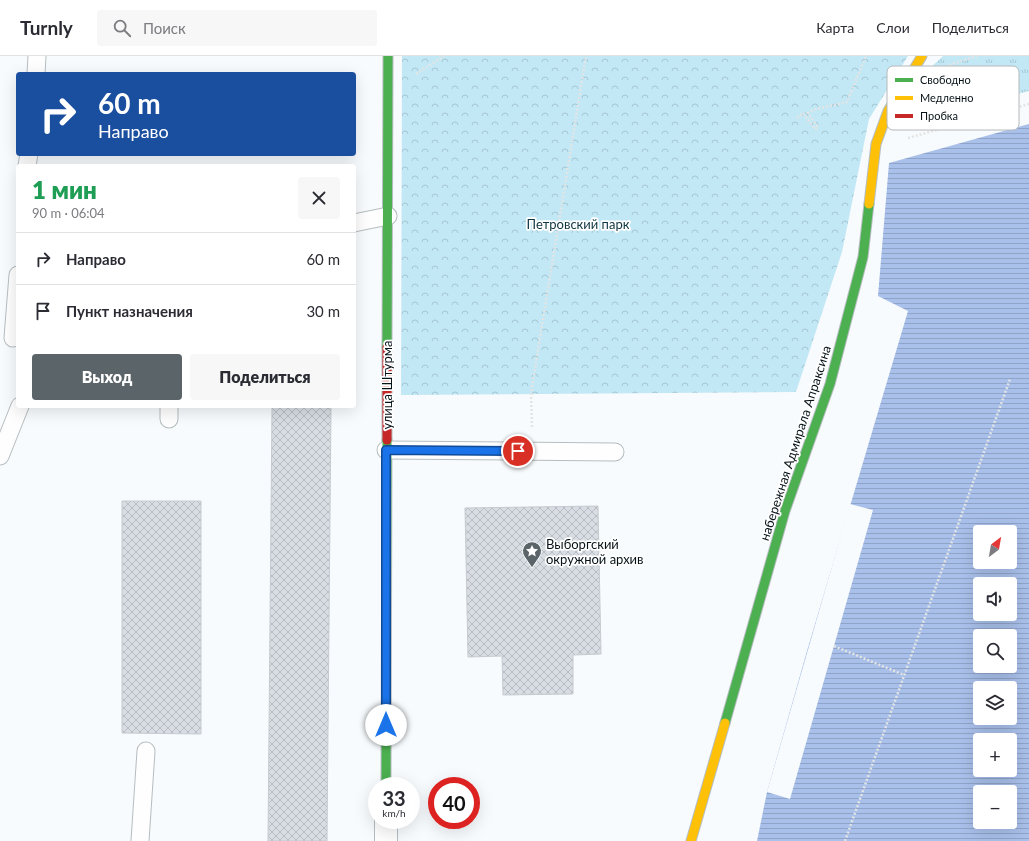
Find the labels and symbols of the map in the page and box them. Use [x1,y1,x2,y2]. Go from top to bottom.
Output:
legend [887,66,1019,130]
text: Свободно [920,73,971,86]
text: Медленно [920,91,973,104]
text: Пробка [920,109,958,122]
park label: Петровский парк [527,216,630,232]
street label: улица Штурма [379,341,395,429]
street label: набережная Адмирала Апраксина [756,343,834,543]
pin [501,434,535,468]
north arrow [973,525,1017,569]
place label: Выборгский окружной архив [546,536,644,567]
place icon: Выборгский окружной архив [521,540,543,568]
position arrow [365,704,407,746]
speed limit sign: 40 [428,777,480,829]

